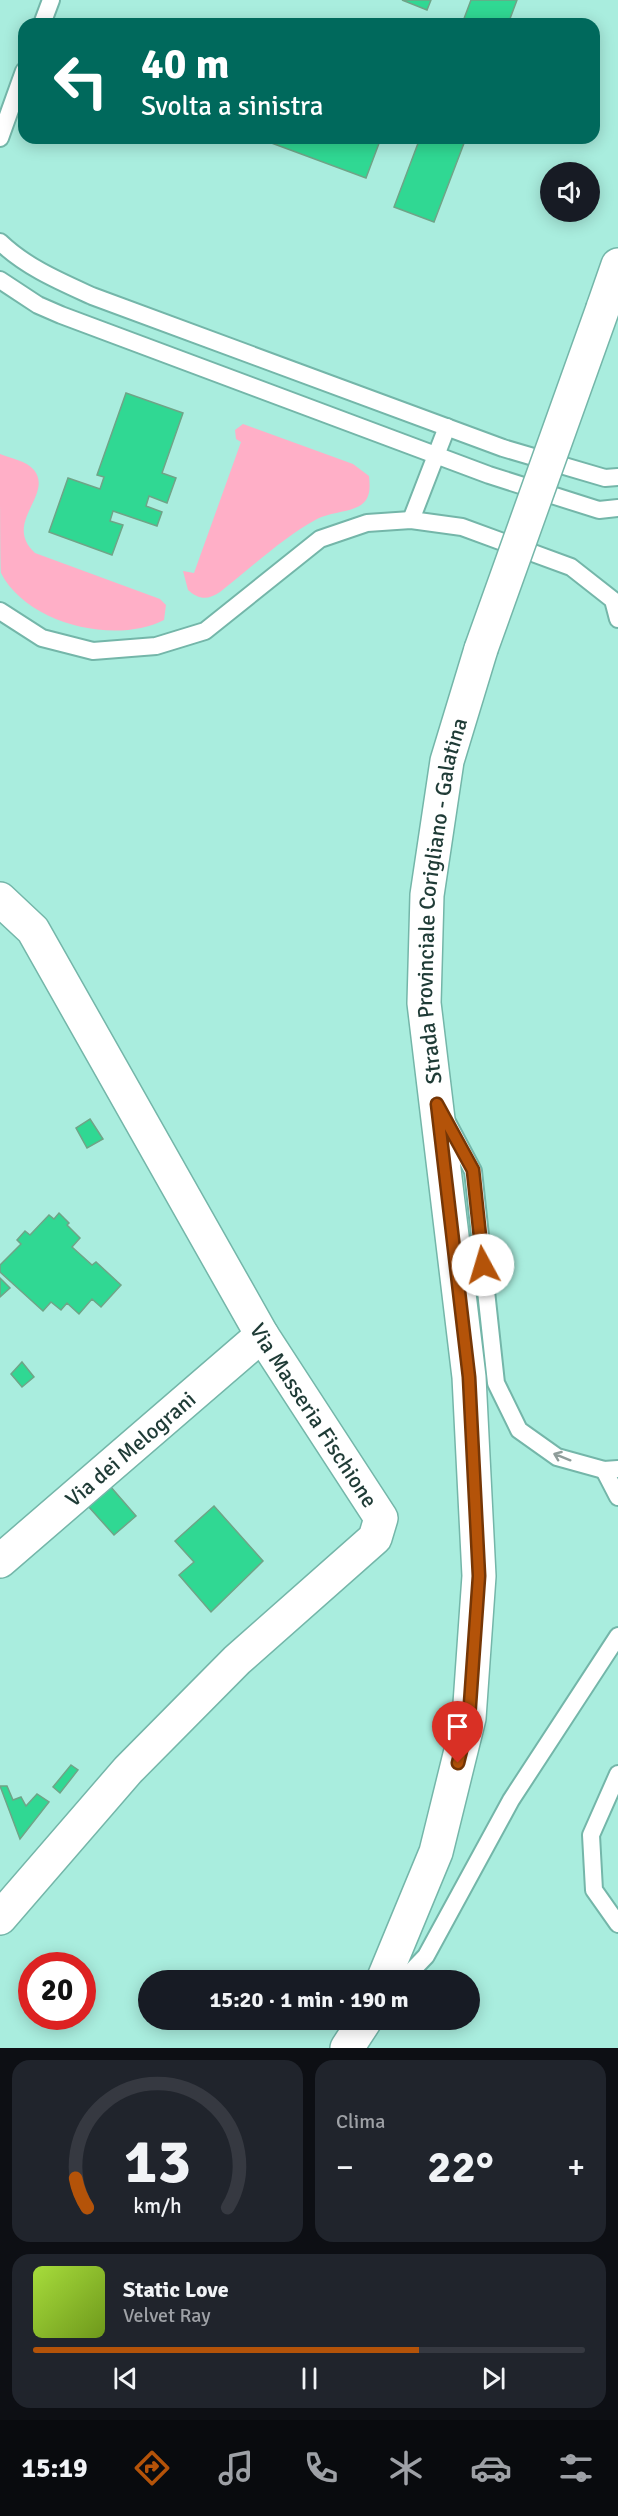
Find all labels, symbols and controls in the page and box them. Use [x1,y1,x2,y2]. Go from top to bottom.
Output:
text: 40 m [141,39,230,90]
icon: left [42,42,120,120]
text: Svolta a sinistra [141,90,324,123]
map controls [540,162,600,222]
button: sound [540,162,600,222]
street label: Strada Provinciale Corigliano - Galatina [411,715,473,1086]
position arrow [451,1233,515,1297]
street label: Via Masseria Fischione [244,1318,383,1512]
street label: Via dei Melograni [60,1385,201,1513]
one-way arrow [553,1451,571,1462]
pin [432,1701,483,1763]
icon: arrive [441,1710,474,1743]
speed limit sign: 20 [18,1952,96,2030]
text: 15:20 · 1 min · 190 m [209,1986,409,2013]
text: Clima [336,2109,385,2134]
text: 13 [124,2123,191,2200]
text: 22° [427,2140,494,2195]
text: − [336,2147,354,2188]
text: + [567,2147,585,2188]
text: km/h [133,2193,182,2219]
text: Static Love [123,2276,229,2303]
text: Velvet Ray [123,2303,211,2328]
icon: previous [109,2362,142,2395]
icon: pause [293,2362,326,2395]
icon: next [477,2362,510,2395]
icon: directions [131,2447,173,2489]
icon: music [215,2447,257,2489]
icon: phone [300,2447,342,2489]
icon: climate [385,2447,427,2489]
icon: car [470,2447,512,2489]
icon: filters [555,2447,597,2489]
text: 15:19 [21,2452,88,2485]

